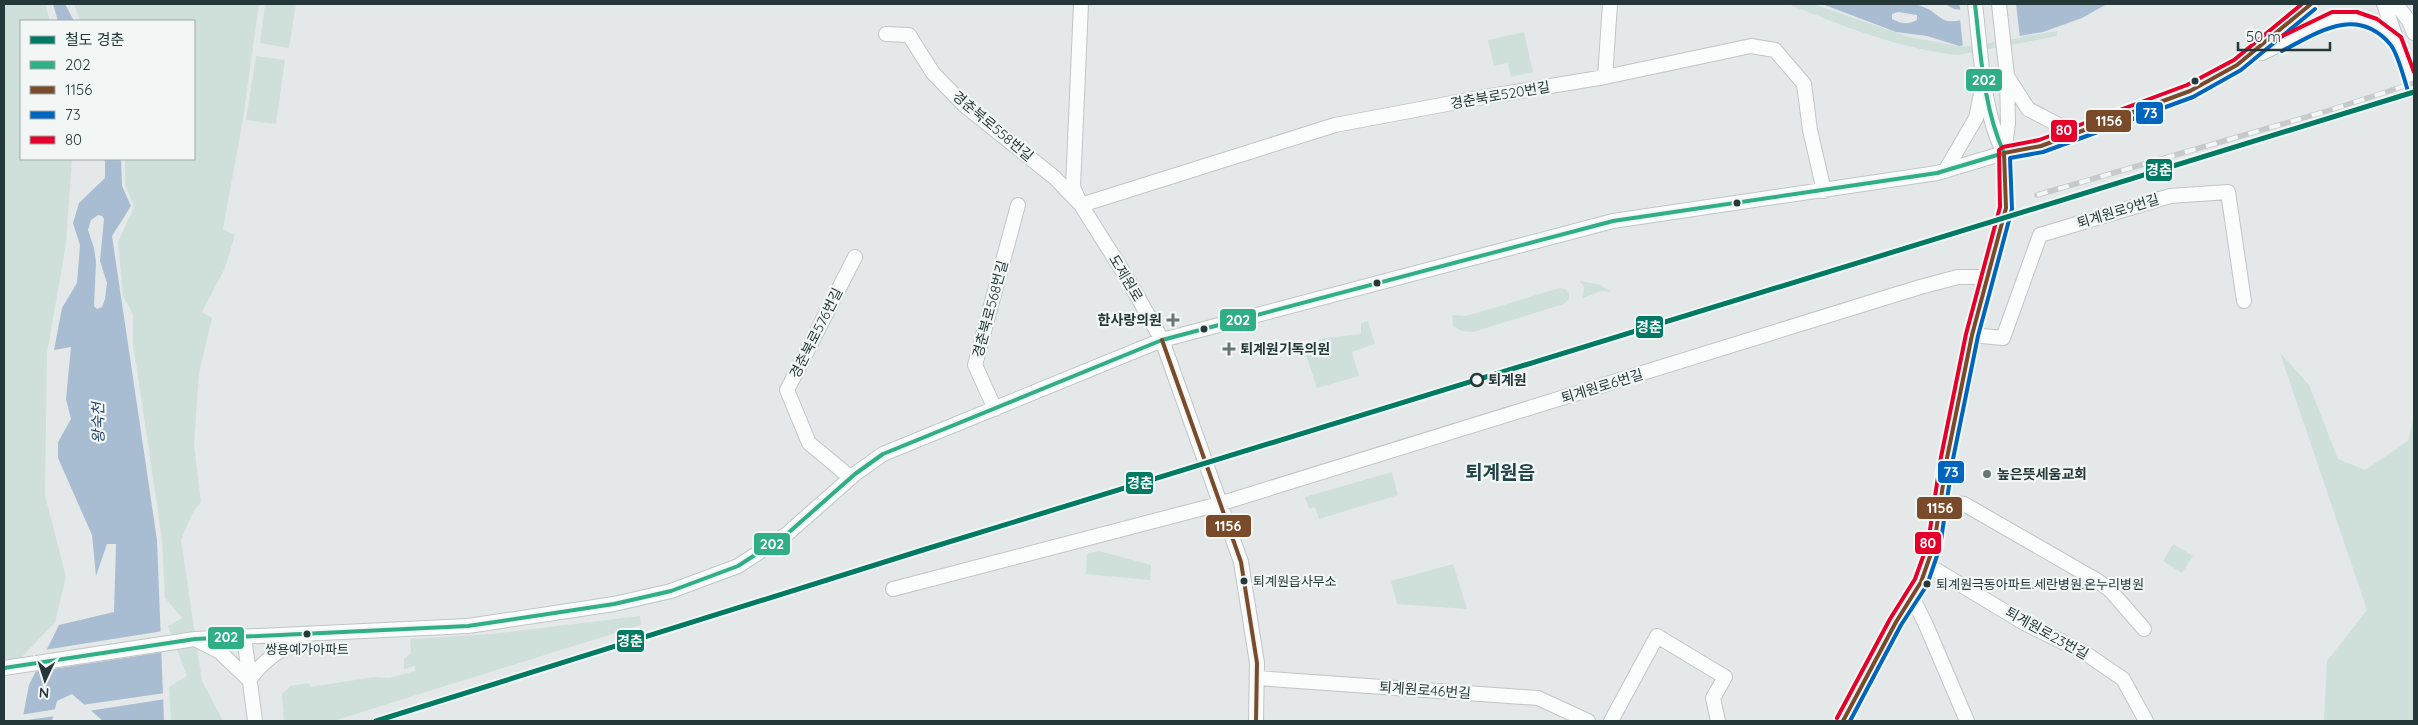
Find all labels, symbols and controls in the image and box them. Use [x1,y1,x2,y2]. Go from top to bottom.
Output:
legend [20,20,195,160]
scale bar [2238,20,2330,52]
text: 50 m [2246,27,2281,46]
text: 철도 경춘 [65,30,124,49]
text: 202 [65,55,91,74]
line badge: 202 [1965,68,2003,92]
text: 202 [1972,71,1996,89]
unlabelled marker [2190,76,2200,86]
street label: 경춘북로520번길 [1449,77,1551,113]
text: 1156 [65,80,92,99]
street label: 경춘북로558번길 [949,87,1037,165]
line badge: 73 [2135,101,2164,125]
text: 73 [2142,104,2158,122]
text: 73 [65,105,81,124]
line badge: 1156 [2085,109,2132,133]
text: 1156 [2096,112,2123,130]
line badge: 80 [2050,119,2078,143]
text: 80 [2056,121,2073,139]
text: 80 [65,130,82,149]
line badge: 경춘 [2145,158,2173,182]
text: 경춘 [2146,161,2172,179]
street label: 퇴계원로9번길 [2075,190,2161,232]
unlabelled marker [1732,198,1742,208]
street label: 도제원로 [1105,251,1147,305]
street label: 경춘북로568번길 [968,258,1012,360]
unlabelled marker [1372,278,1382,288]
street label: 경춘북로576번길 [785,285,847,381]
line badge: 202 [1219,308,1257,332]
place label: 한사랑의원 [1098,311,1162,329]
text: 202 [1226,311,1250,329]
marker: 한사랑의원 [1166,313,1180,327]
line badge: 경춘 [1635,315,1664,339]
text: 경춘 [1636,318,1662,336]
unlabelled marker [1199,324,1209,334]
place label: 퇴계원기독의원 [1240,340,1330,358]
marker: 퇴계원기독의원 [1222,342,1236,356]
street label: 퇴계원로6번길 [1559,365,1645,407]
place label: 퇴계원 [1488,371,1527,389]
marker: 퇴계원 [1470,373,1484,387]
water label: 왕숙천 [88,400,108,444]
district label: 퇴계원읍 [1465,460,1535,484]
line badge: 73 [1937,460,1965,484]
text: 73 [1943,463,1959,481]
place label: 높은뜻세움교회 [1997,465,2087,483]
marker: 높은뜻세움교회 [1981,468,1993,480]
line badge: 경춘 [1125,471,1154,495]
text: 경춘 [1127,474,1153,492]
line badge: 1156 [1916,496,1963,520]
text: 1156 [1927,499,1954,517]
line badge: 1156 [1205,514,1252,538]
text: 1156 [1215,517,1242,535]
line badge: 80 [1914,531,1942,555]
line badge: 202 [753,532,791,556]
text: 80 [1920,534,1937,552]
text: 202 [760,535,784,553]
place label: 퇴계원읍사무소 [1253,573,1337,589]
marker: 퇴계원읍사무소 [1239,576,1249,586]
place label: 퇴계원극동아파트.세란병원.온누리병원 [1936,576,2144,592]
marker: 퇴계원극동아파트.세란병원.온누리병원 [1922,579,1932,589]
street label: 퇴계원로23번길 [2002,603,2092,663]
line badge: 202 [207,626,245,650]
text: 202 [214,628,238,646]
marker: 쌍용예가아파트 [302,629,312,639]
line badge: 경춘 [616,629,645,653]
text: 경춘 [617,632,643,650]
place label: 쌍용예가아파트 [265,641,349,657]
north arrow [20,655,70,705]
street label: 퇴계원로46번길 [1378,678,1472,702]
text: N [38,684,50,702]

